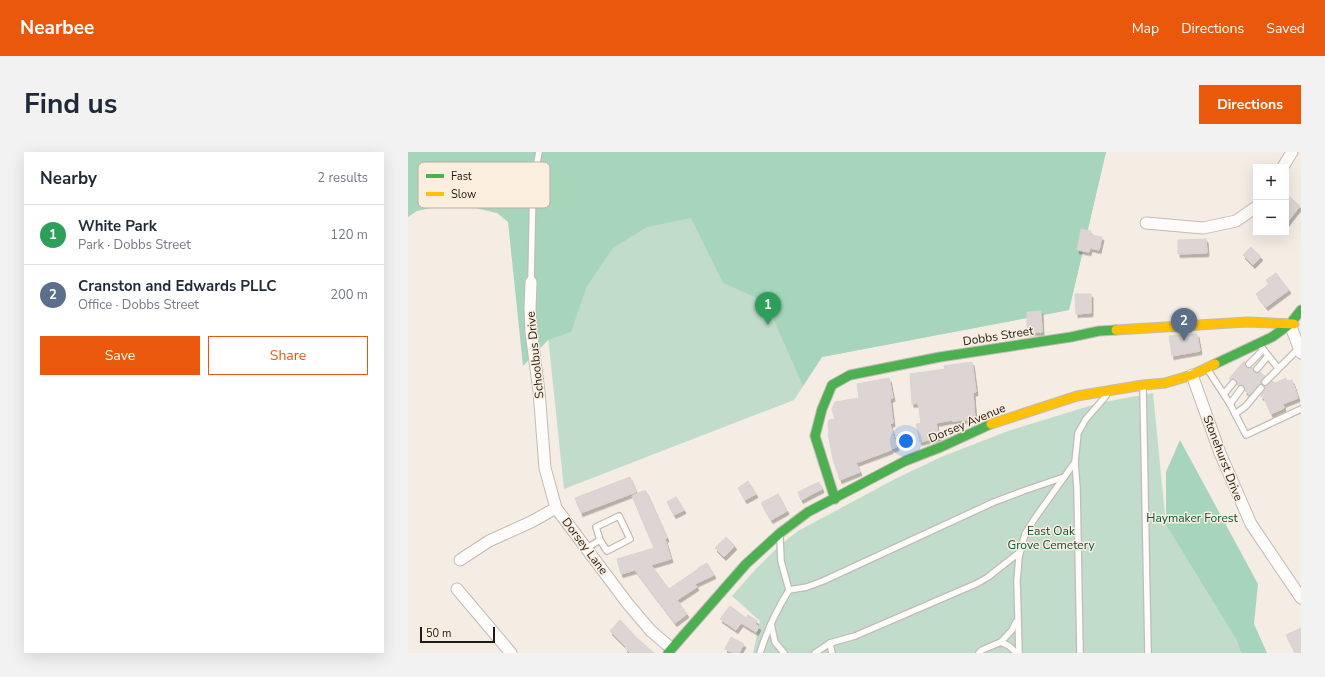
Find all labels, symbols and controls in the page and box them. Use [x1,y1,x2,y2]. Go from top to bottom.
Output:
text: Nearbee [20,15,94,41]
text: Map [1132,19,1159,38]
text: Directions [1181,19,1244,38]
text: Saved [1266,19,1305,38]
text: Find us [24,85,118,123]
button: Directions [1199,85,1301,124]
legend [418,162,550,208]
map controls [1253,164,1289,236]
button: + [1253,164,1289,200]
text: Nearby [40,167,97,190]
text: 2 results [317,169,368,187]
text: Fast [451,169,472,184]
text: Slow [451,187,476,202]
button: − [1253,200,1289,236]
text: White Park [78,216,157,236]
text: 1 [49,226,57,244]
text: 120 m [330,226,368,244]
text: Park · Dobbs Street [78,236,191,254]
text: Cranston and Edwards PLLC [78,276,277,296]
text: 2 [49,286,57,304]
text: 200 m [330,286,368,304]
pin: 1 [755,292,781,325]
text: Office · Dobbs Street [78,296,199,314]
pin: 2 [1171,308,1197,341]
street label: Schoolbus Drive [522,311,548,399]
street label: Dobbs Street [962,322,1035,349]
button: Save [40,336,200,375]
button: Share [208,336,368,375]
street label: Dorsey Avenue [926,400,1008,446]
street label: Stonehurst Drive [1199,413,1247,503]
your location [896,431,916,451]
park label: Haymaker Forest [1146,510,1238,526]
street label: Dorsey Lane [558,514,612,578]
park label: East Oak Grove Cemetery [1007,523,1095,553]
scale bar [420,625,495,644]
text: 50 m [426,626,451,641]

